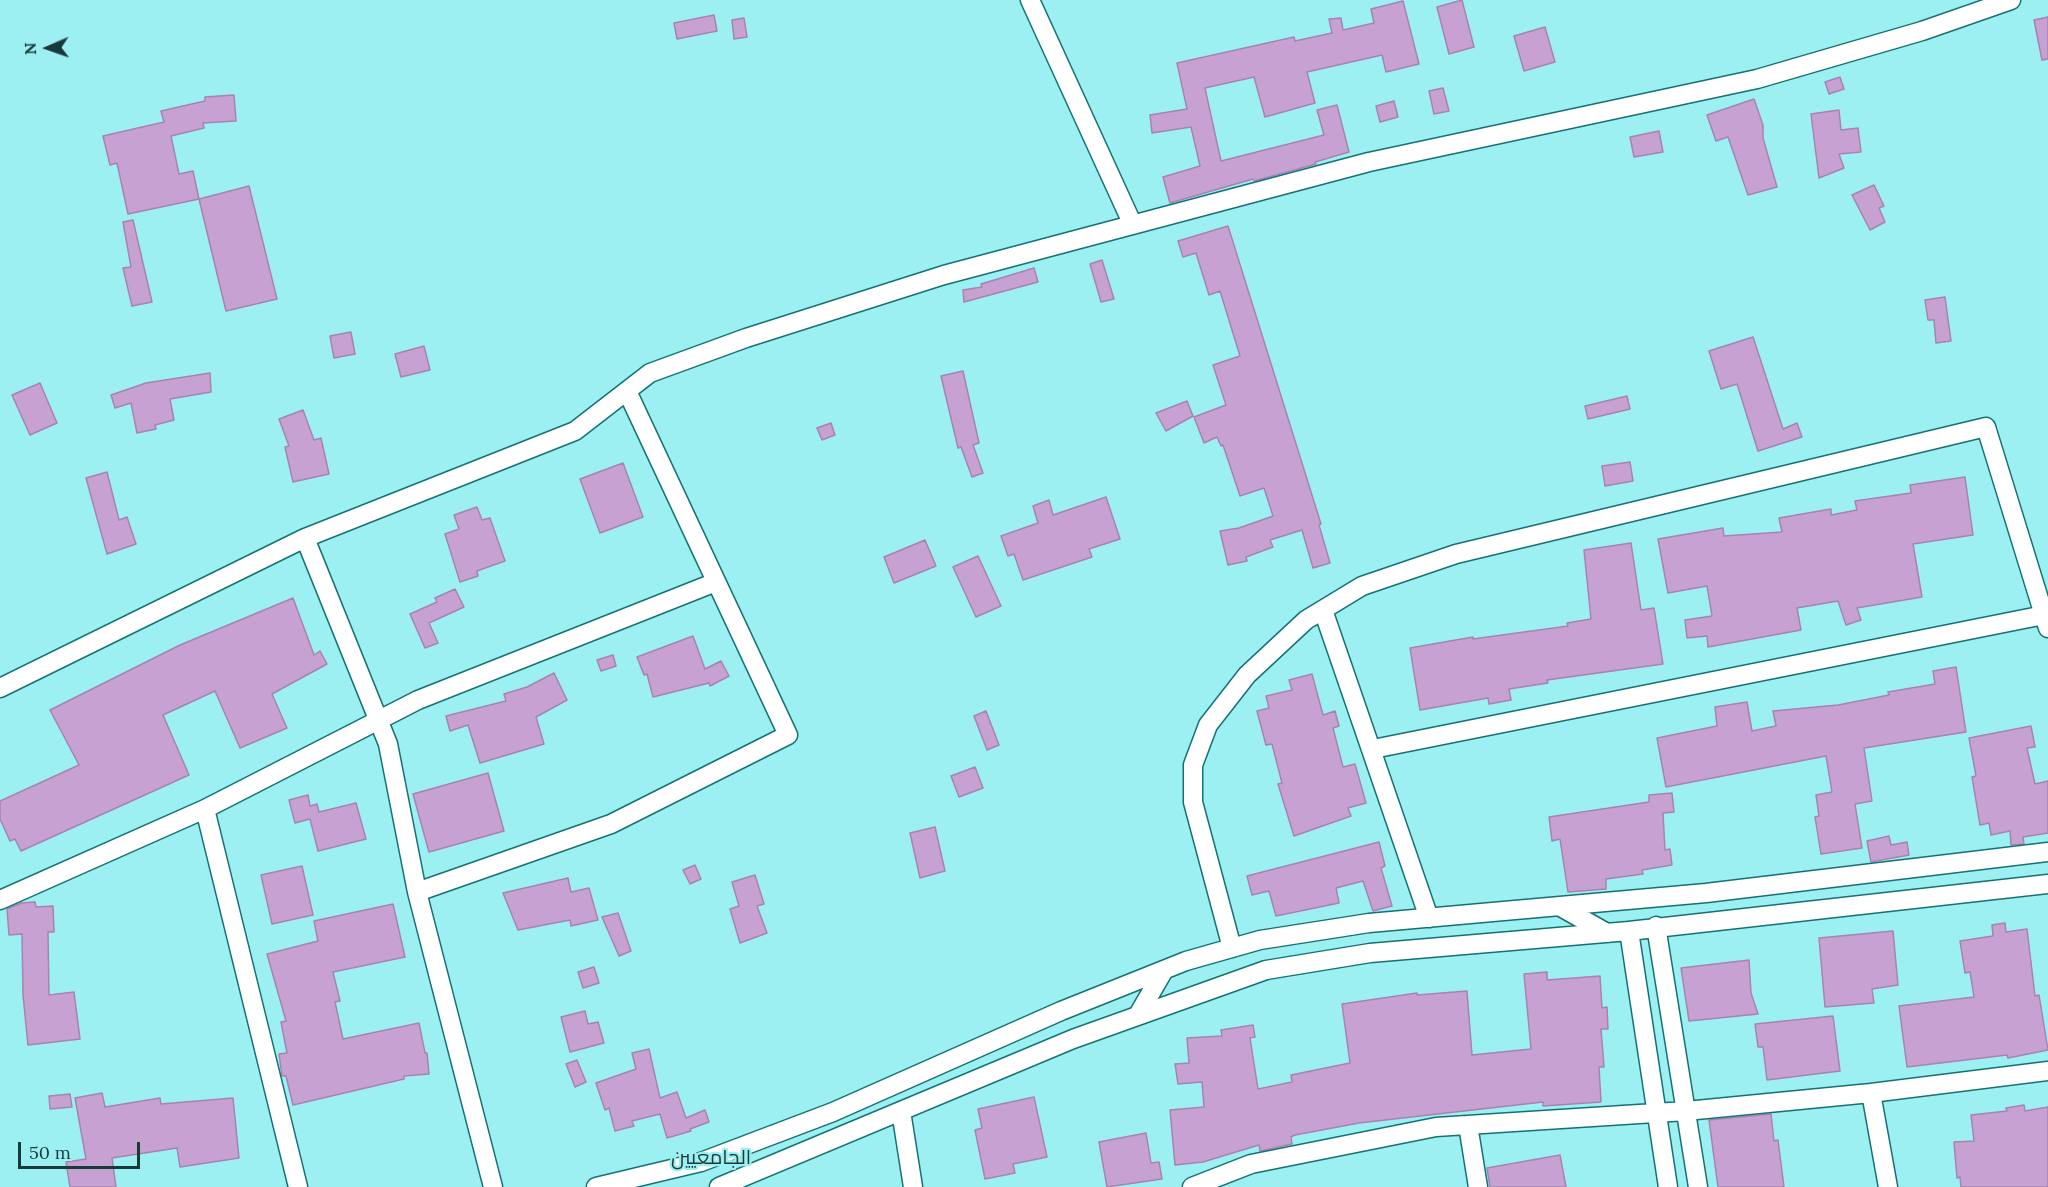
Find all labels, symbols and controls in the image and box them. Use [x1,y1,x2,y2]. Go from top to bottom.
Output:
north arrow [18,18,78,78]
text: N [20,42,40,55]
scale bar [21,1130,142,1168]
text: 50 m [29,1141,71,1164]
district label: الجامعيين [671,1146,751,1170]

